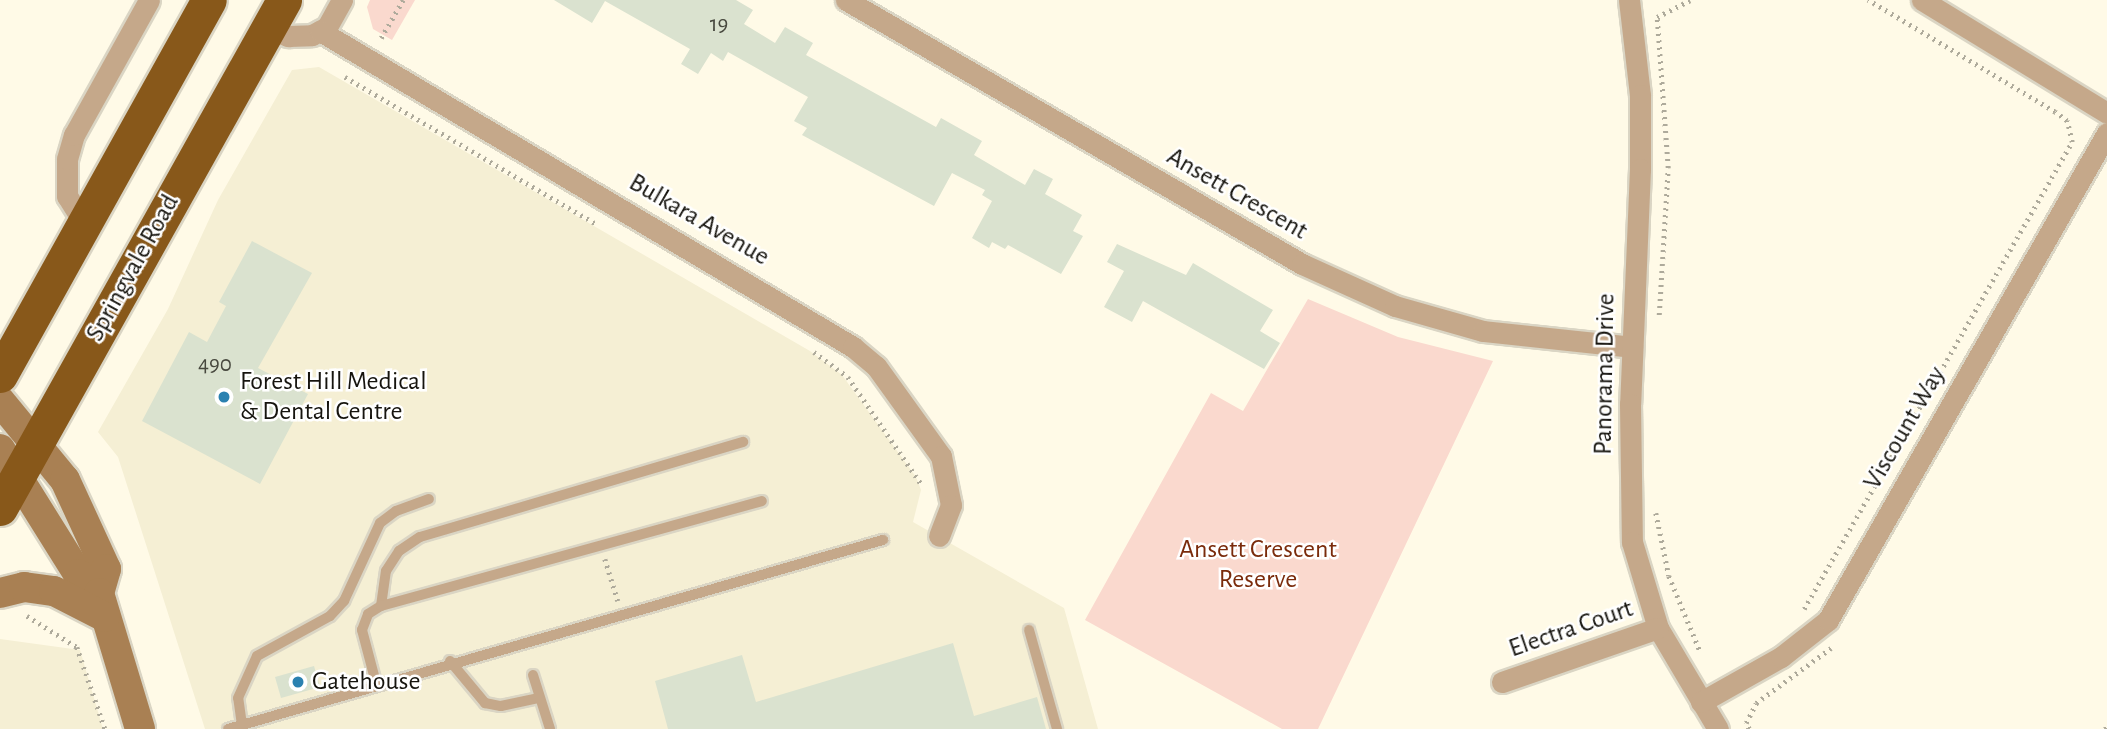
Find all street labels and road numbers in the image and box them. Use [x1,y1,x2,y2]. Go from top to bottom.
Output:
street label: Ansett Crescent [1161,141,1313,247]
street label: Bulkara Avenue [623,167,775,273]
street label: Springvale Road [80,189,186,347]
street label: Panorama Drive [1588,293,1622,455]
street label: Viscount Way [1857,361,1953,495]
street label: Electra Court [1505,593,1637,665]

